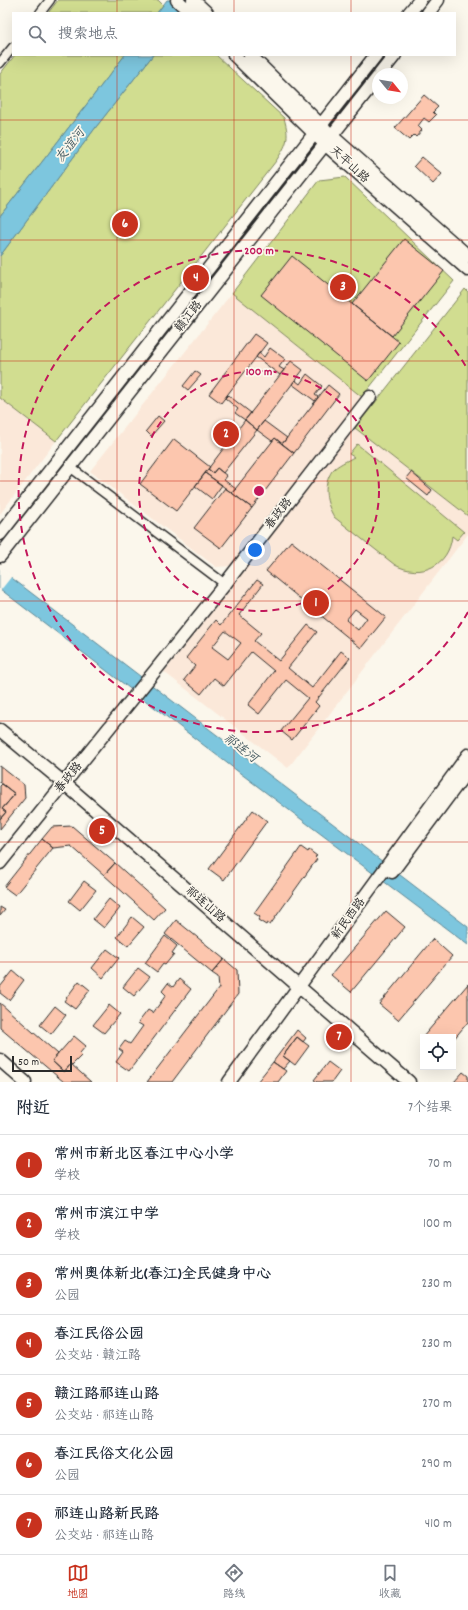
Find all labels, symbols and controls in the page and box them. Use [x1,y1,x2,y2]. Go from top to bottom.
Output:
search box [12,12,456,56]
icon: search [26,23,48,45]
text: 搜索地点 [58,24,118,46]
north arrow [372,68,408,104]
water label: 友谊河 [52,123,92,167]
street label: 天平山路 [325,143,373,187]
pin: 6 [112,209,138,239]
text: 200 m [244,243,274,260]
pin: 4 [183,263,209,293]
pin: 3 [330,272,356,302]
street label: 赣江路 [171,298,207,336]
text: 100 m [246,364,272,381]
pin: 2 [213,419,239,449]
centre of rings [252,484,266,498]
street label: 春政路 [261,495,297,533]
your location [245,540,265,560]
pin: 1 [303,588,329,618]
water label: 祁连河 [219,730,263,770]
street label: 春政路 [51,759,87,797]
pin: 5 [89,816,115,846]
street label: 祁连山路 [181,883,229,927]
street label: 新民西路 [328,895,370,943]
pin: 7 [326,1022,352,1052]
map controls [420,1034,456,1070]
button: locate [420,1034,456,1070]
scale bar [12,1054,72,1073]
text: 50 m [18,1055,39,1071]
text: 附近 [16,1098,50,1122]
text: 7个结果 [408,1099,452,1118]
text: 常州市新北区春江中心小学 [54,1144,234,1166]
text: 1 [28,1155,30,1174]
text: 70 m [428,1155,452,1174]
text: 学校 [54,1167,80,1186]
text: 常州市滨江中学 [54,1204,159,1226]
text: 2 [26,1215,32,1234]
text: 100 m [423,1215,452,1234]
text: 学校 [54,1227,80,1246]
text: 常州奥体新北(春江)全民健身中心 [54,1264,272,1286]
text: 3 [26,1275,32,1294]
text: 230 m [422,1275,452,1294]
text: 公园 [54,1287,80,1306]
text: 春江民俗公园 [54,1324,144,1346]
text: 4 [26,1335,32,1354]
text: 230 m [422,1335,452,1354]
text: 公交站 · 赣江路 [54,1347,141,1366]
text: 赣江路祁连山路 [54,1384,159,1406]
text: 5 [26,1395,32,1414]
text: 270 m [422,1395,452,1414]
text: 公交站 · 祁连山路 [54,1407,154,1426]
text: 春江民俗文化公园 [54,1444,174,1466]
text: 6 [26,1455,32,1474]
text: 290 m [421,1455,452,1474]
text: 公园 [54,1467,80,1486]
text: 祁连山路新民路 [54,1504,159,1526]
text: 7 [27,1515,31,1534]
text: 410 m [425,1515,452,1534]
text: 公交站 · 祁连山路 [54,1527,154,1546]
tab: 地图 [67,1562,89,1603]
tab: 路线 [223,1562,245,1603]
tab: 收藏 [379,1562,401,1603]

